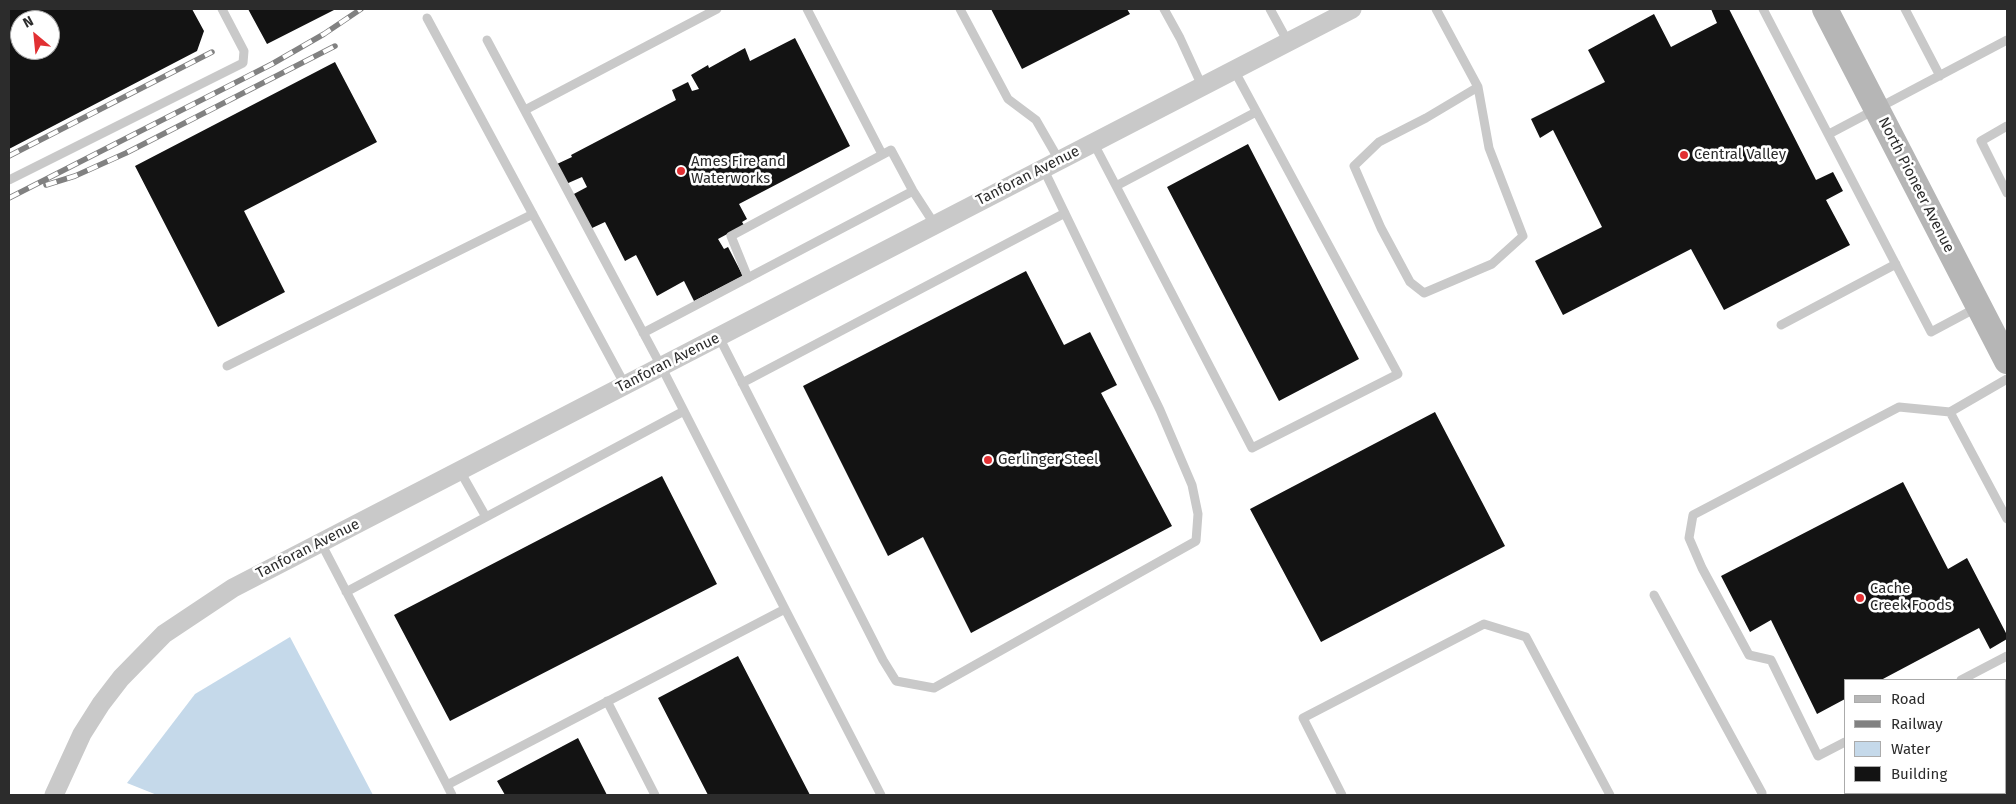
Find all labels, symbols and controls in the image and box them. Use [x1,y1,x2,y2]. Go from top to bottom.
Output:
north arrow [10,10,60,60]
text: N [20,13,36,32]
street label: North Pioneer Avenue [1874,114,1958,256]
street label: Tanforan Avenue [973,142,1083,210]
place label: Central Valley [1694,146,1786,164]
marker: Central Valley [1678,149,1690,161]
place label: Ames Fire and Waterworks [691,153,786,188]
marker: Ames Fire and Waterworks [675,165,687,177]
street label: Tanforan Avenue [613,329,723,397]
place label: Gerlinger Steel [998,451,1098,469]
marker: Gerlinger Steel [982,454,994,466]
street label: Tanforan Avenue [253,515,363,583]
place label: Cache Creek Foods [1870,580,1952,615]
marker: Cache Creek Foods [1854,592,1866,604]
legend [1844,679,2006,794]
text: Road [1891,690,1926,708]
text: Railway [1891,715,1943,733]
text: Water [1891,740,1930,758]
text: Building [1891,765,1947,783]

